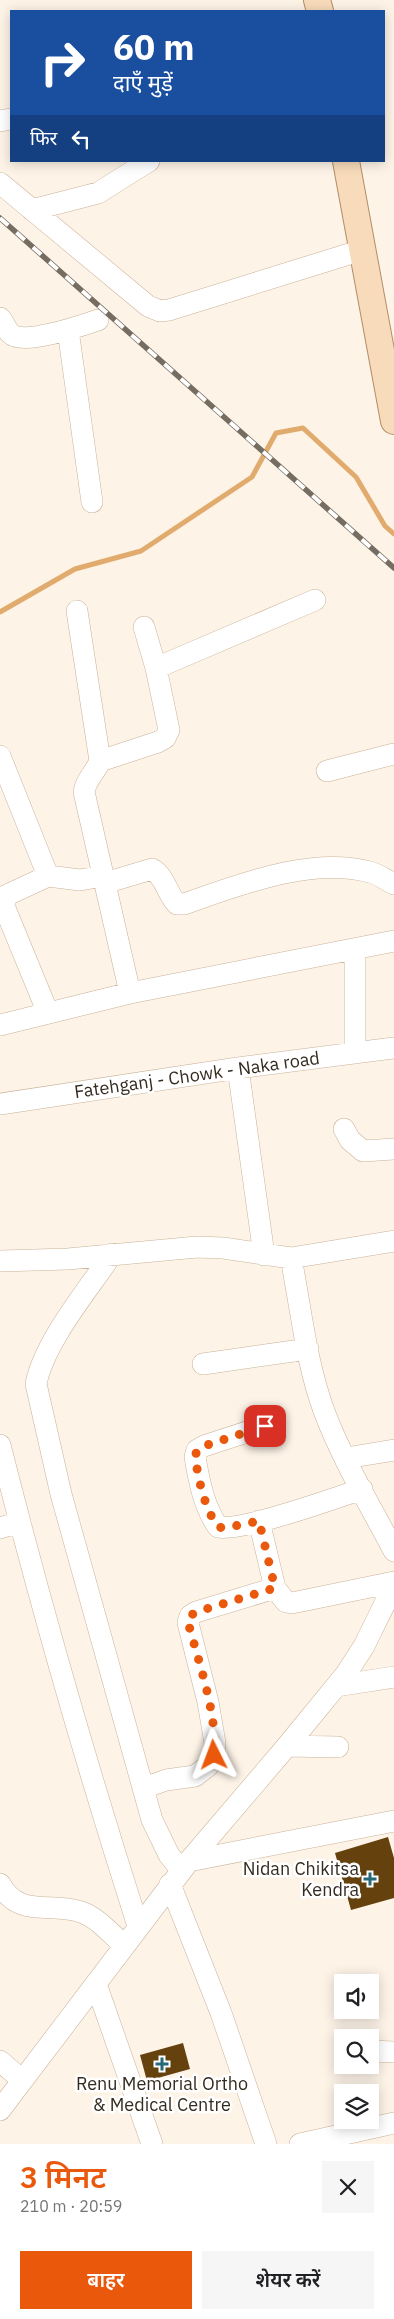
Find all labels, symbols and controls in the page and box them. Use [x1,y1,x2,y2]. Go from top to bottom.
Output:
text: 60 m [113,24,195,70]
icon: right [30,30,95,95]
text: दाएँ मुड़ें [113,68,173,97]
icon: left [67,125,95,153]
text: फिर [30,126,57,150]
street label: Fatehganj - Chowk - Naka road [73,1046,321,1103]
pin [244,1405,286,1447]
icon: arrive [251,1412,279,1440]
position arrow [187,1728,239,1780]
place label: Nidan Chikitsa Kendra [243,1857,359,1901]
marker: Nidan Chikitsa Kendra [363,1872,377,1886]
map controls [334,1974,379,2129]
button: sound [334,1974,379,2019]
button: search [334,2029,379,2074]
marker: Renu Memorial Ortho & Medical Centre [155,2057,169,2071]
place label: Renu Memorial Ortho & Medical Centre [76,2072,248,2116]
button: layers [334,2084,379,2129]
text: 3 मिनट [20,2157,106,2196]
button: close [322,2161,374,2213]
text: 210 m · 20:59 [20,2196,122,2216]
button: बाहर [20,2251,192,2309]
button: शेयर करें [202,2251,374,2309]

